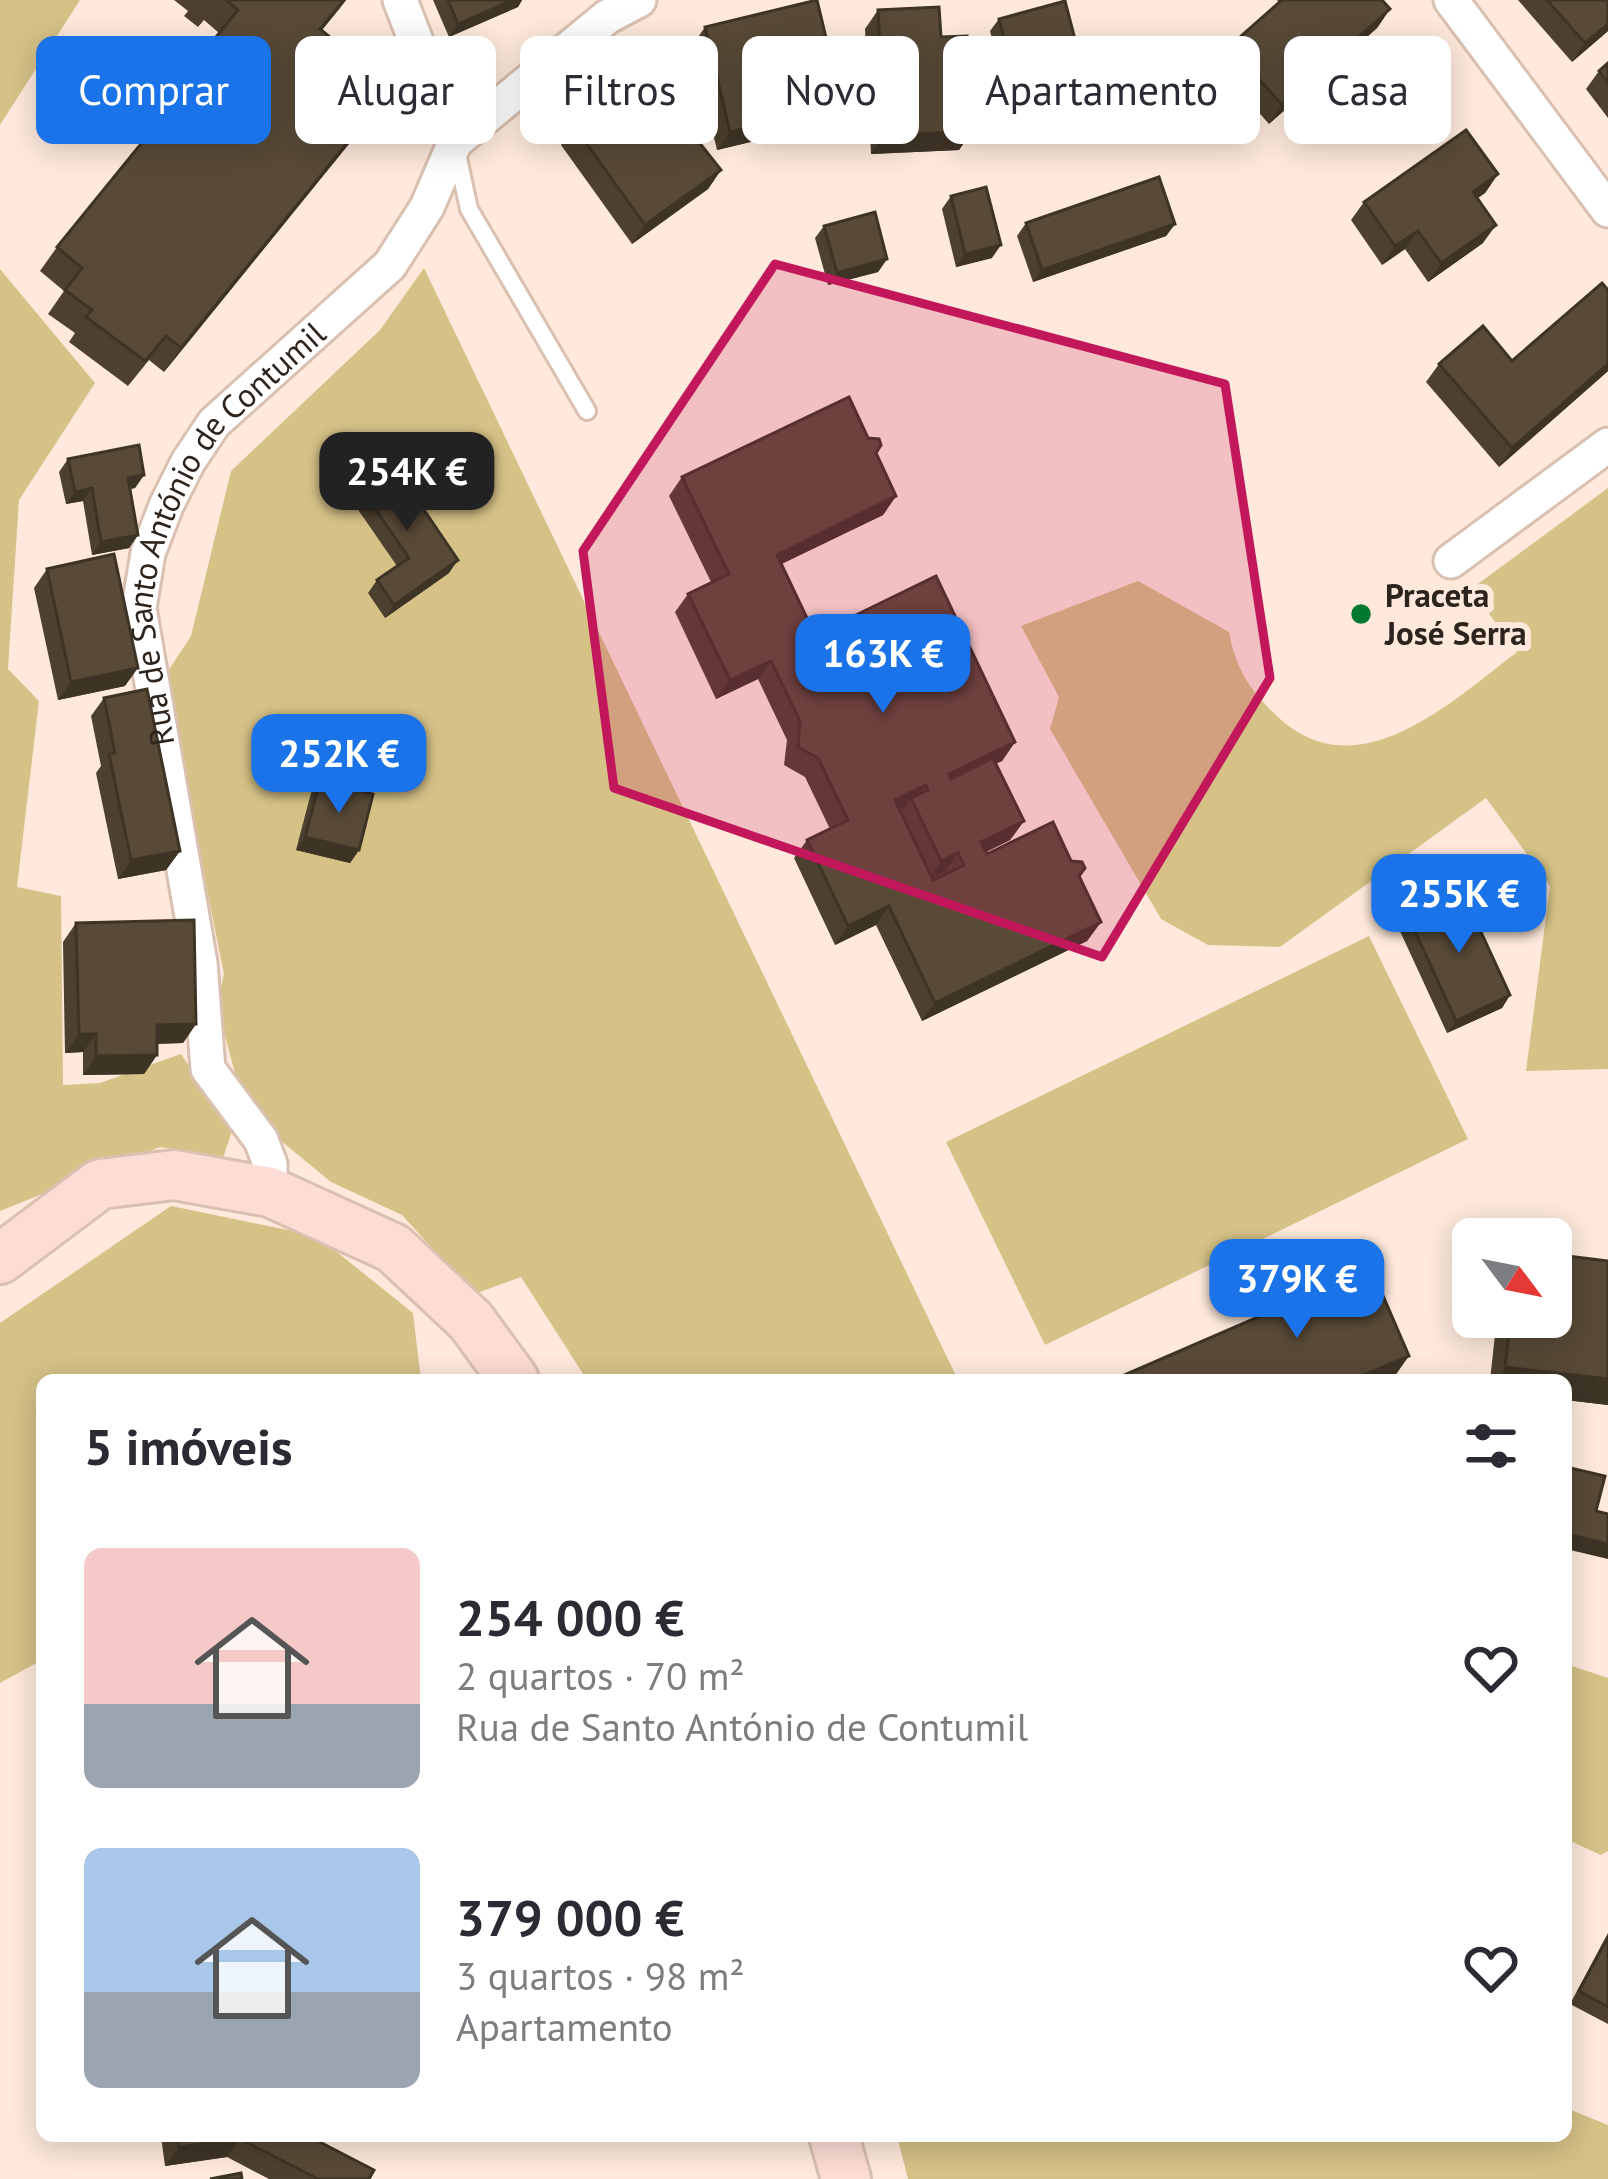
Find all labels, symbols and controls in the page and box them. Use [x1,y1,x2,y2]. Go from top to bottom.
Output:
chip: Comprar [36,36,271,144]
chip: Alugar [295,36,496,144]
chip: Filtros [520,36,718,144]
chip: Novo [742,36,919,144]
chip: Apartamento [943,36,1260,144]
chip: Casa [1284,36,1451,144]
street label: Rua de Santo António de Contumil [117,311,334,750]
pin: 254K € [309,432,505,534]
text: 254K € [346,445,468,496]
place label: Praceta José Serra [1384,573,1527,654]
marker: Praceta José Serra [1348,601,1374,627]
pin: 163K € [785,614,981,716]
text: 163K € [822,627,944,678]
pin: 252K € [241,714,437,816]
text: 252K € [278,727,400,778]
pin: 255K € [1361,854,1557,956]
text: 255K € [1398,867,1520,918]
north arrow [1452,1218,1572,1338]
map controls [1452,1218,1572,1338]
pin: 379K € [1199,1239,1395,1341]
text: 379K € [1236,1252,1358,1303]
text: 5 imóveis [84,1413,293,1479]
icon: filters [1458,1413,1524,1479]
text: 254 000 € [456,1584,684,1650]
icon: home [180,1596,324,1740]
icon: heart [1458,1635,1524,1701]
text: 2 quartos · 70 m² [456,1650,745,1701]
text: Rua de Santo António de Contumil [456,1701,1028,1752]
text: 379 000 € [456,1884,684,1950]
icon: home [180,1896,324,2040]
icon: heart [1458,1935,1524,2001]
text: 3 quartos · 98 m² [456,1950,745,2001]
text: Apartamento [456,2001,673,2052]

